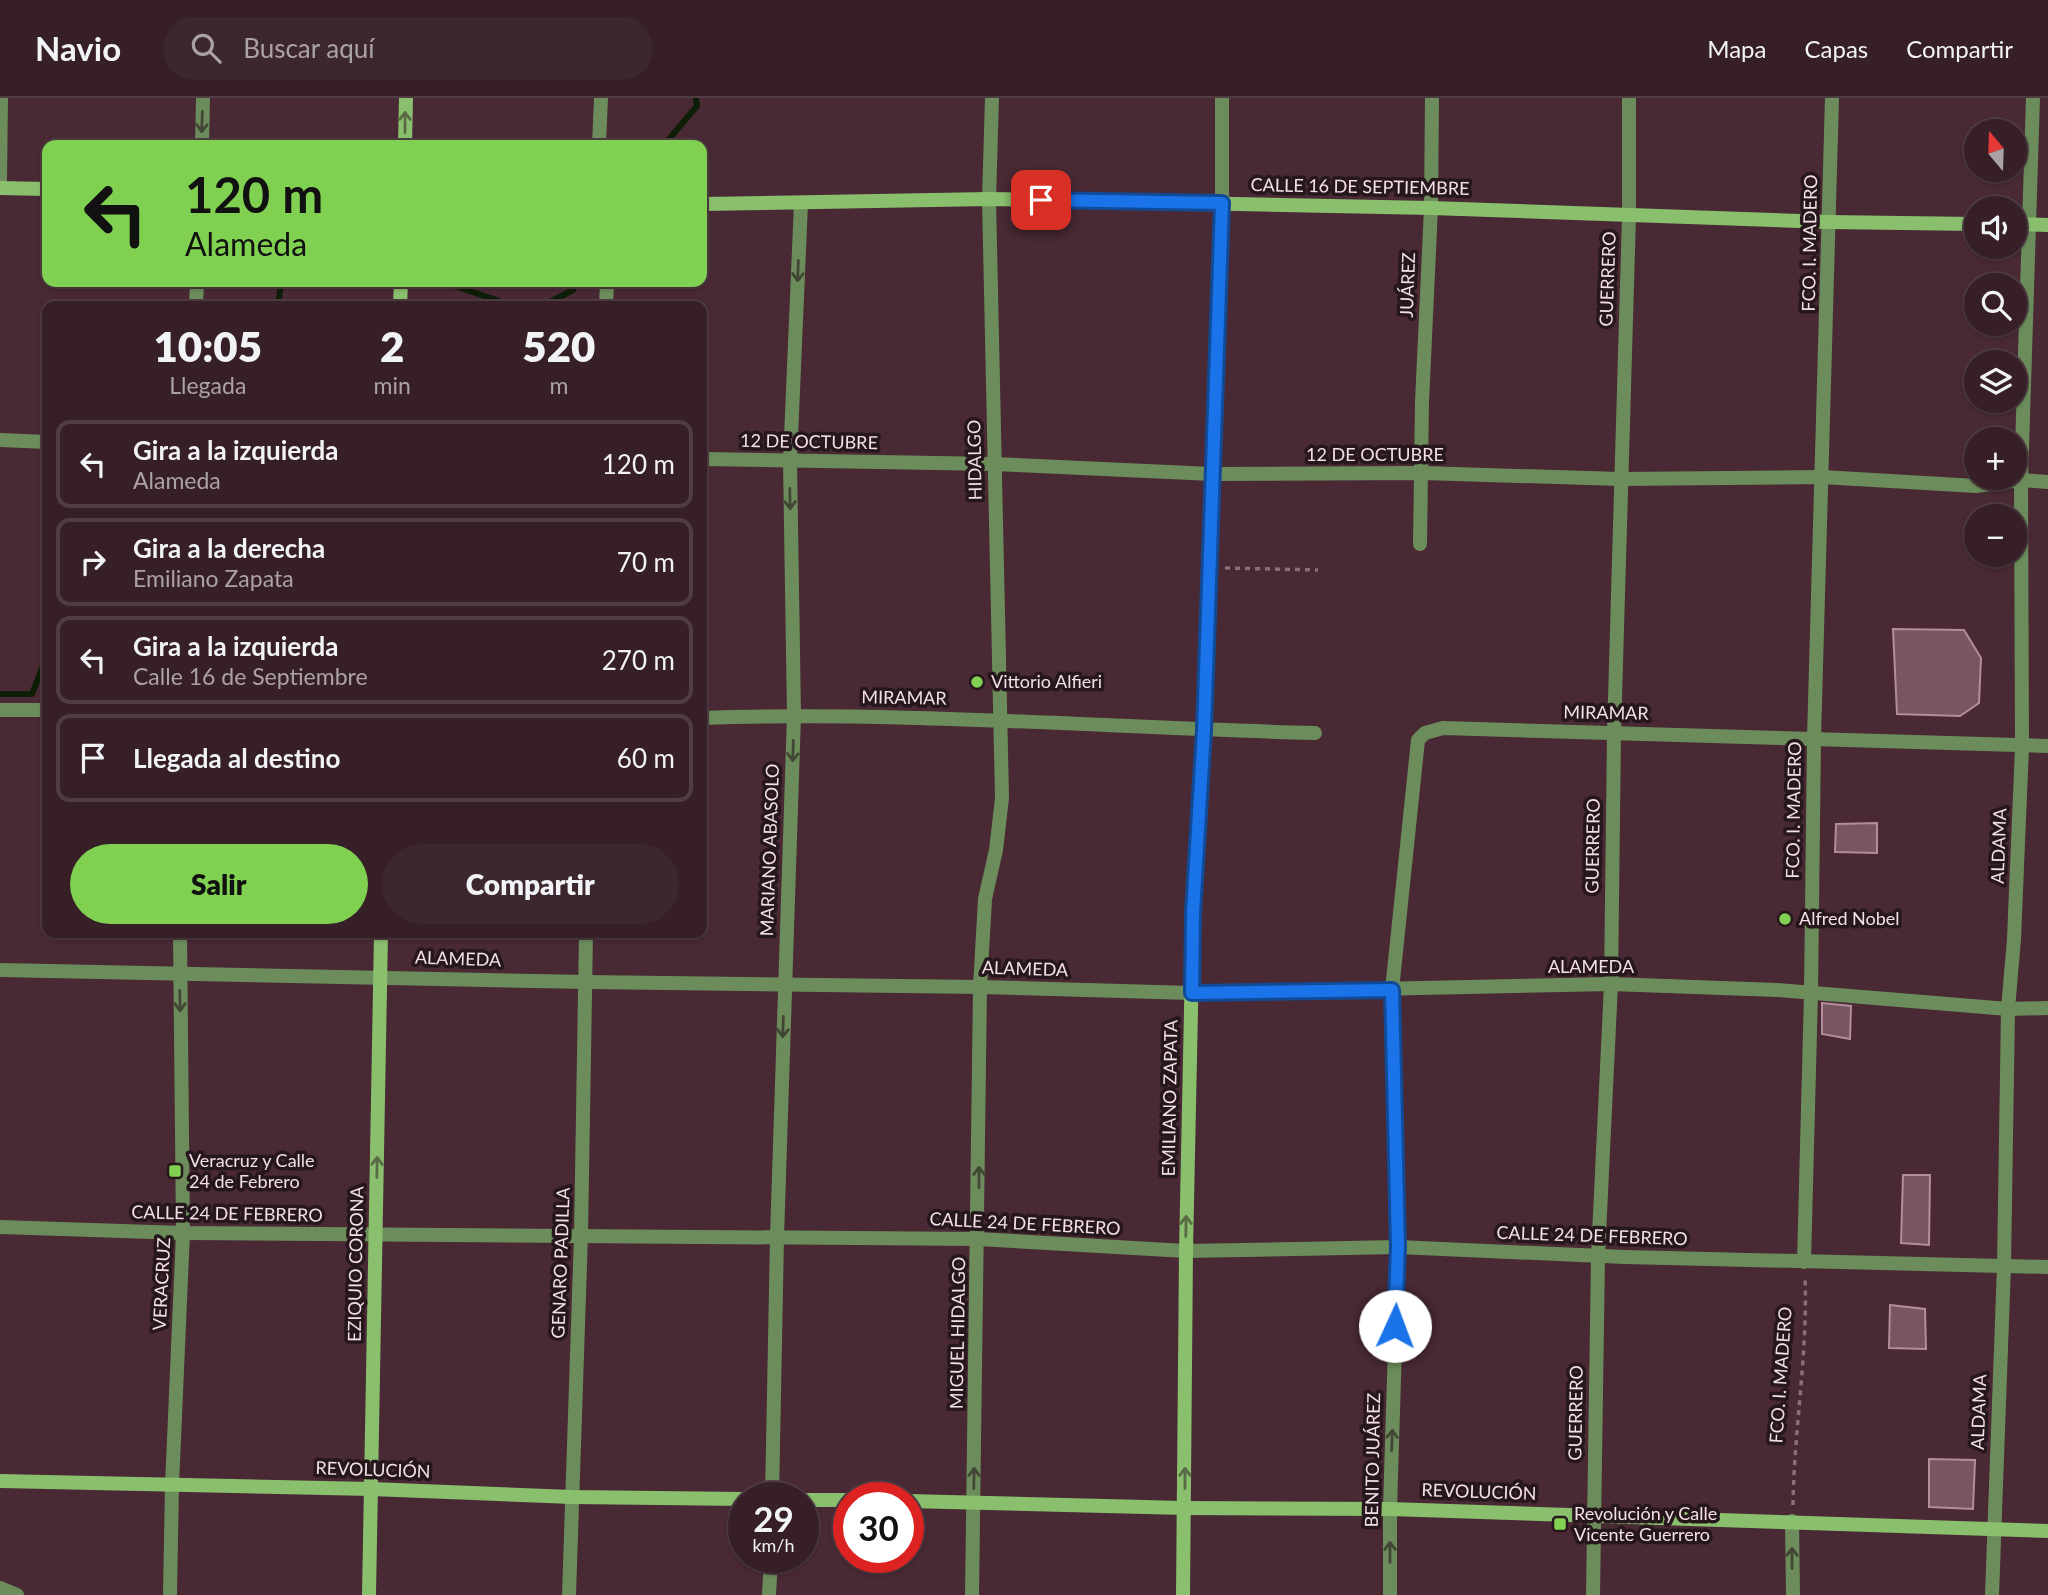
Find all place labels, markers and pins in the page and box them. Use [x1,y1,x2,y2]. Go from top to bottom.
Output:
pin [1011,170,1071,230]
place label: Vittorio Alfieri [991,670,1102,692]
marker: Vittorio Alfieri [969,674,985,690]
place label: Alfred Nobel [1799,907,1900,929]
marker: Alfred Nobel [1777,911,1793,927]
place label: Veracruz y Calle 24 de Febrero [189,1149,315,1192]
marker: Veracruz y Calle 24 de Febrero [167,1163,183,1179]
place label: Revolución y Calle Vicente Guerrero [1574,1502,1717,1545]
marker: Revolución y Calle Vicente Guerrero [1552,1516,1568,1532]

